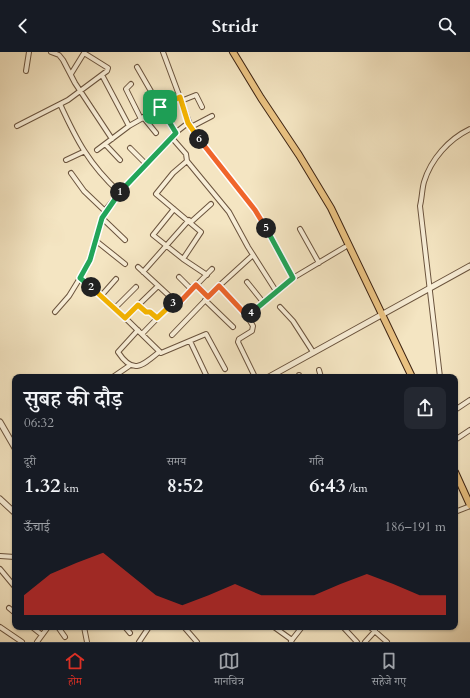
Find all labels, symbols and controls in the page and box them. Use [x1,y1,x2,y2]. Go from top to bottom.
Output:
text: Stridr [212,14,258,39]
icon: back [12,15,34,37]
icon: search [436,15,458,37]
pin [143,90,177,124]
icon: arrive [149,96,171,118]
pin: 6 [189,129,209,149]
text: 6 [196,131,202,146]
pin: 1 [110,182,130,202]
text: 1 [117,184,123,199]
pin: 5 [256,218,276,238]
text: 5 [263,220,269,235]
pin: 2 [81,277,101,297]
text: 2 [88,279,94,294]
pin: 3 [163,293,183,313]
text: 3 [170,295,176,310]
pin: 4 [241,303,261,323]
text: 4 [248,305,254,320]
text: सुबह की दौड़ [24,384,123,414]
button: share [404,387,446,429]
text: 06:32 [24,414,54,432]
text: दूरी [24,454,36,469]
text: समय [167,454,186,469]
text: गति [309,454,324,469]
text: 1.32 [24,472,61,499]
text: 8:52 [167,472,203,499]
text: 6:43 [309,472,346,499]
text: km [61,481,79,496]
text: /km [346,481,368,496]
text: ऊँचाई [24,518,50,536]
text: 186–191 m [384,518,446,536]
tab: होम [64,650,86,692]
tab: मानचित्र [214,650,244,692]
tab: सहेजे गए [372,650,406,692]

